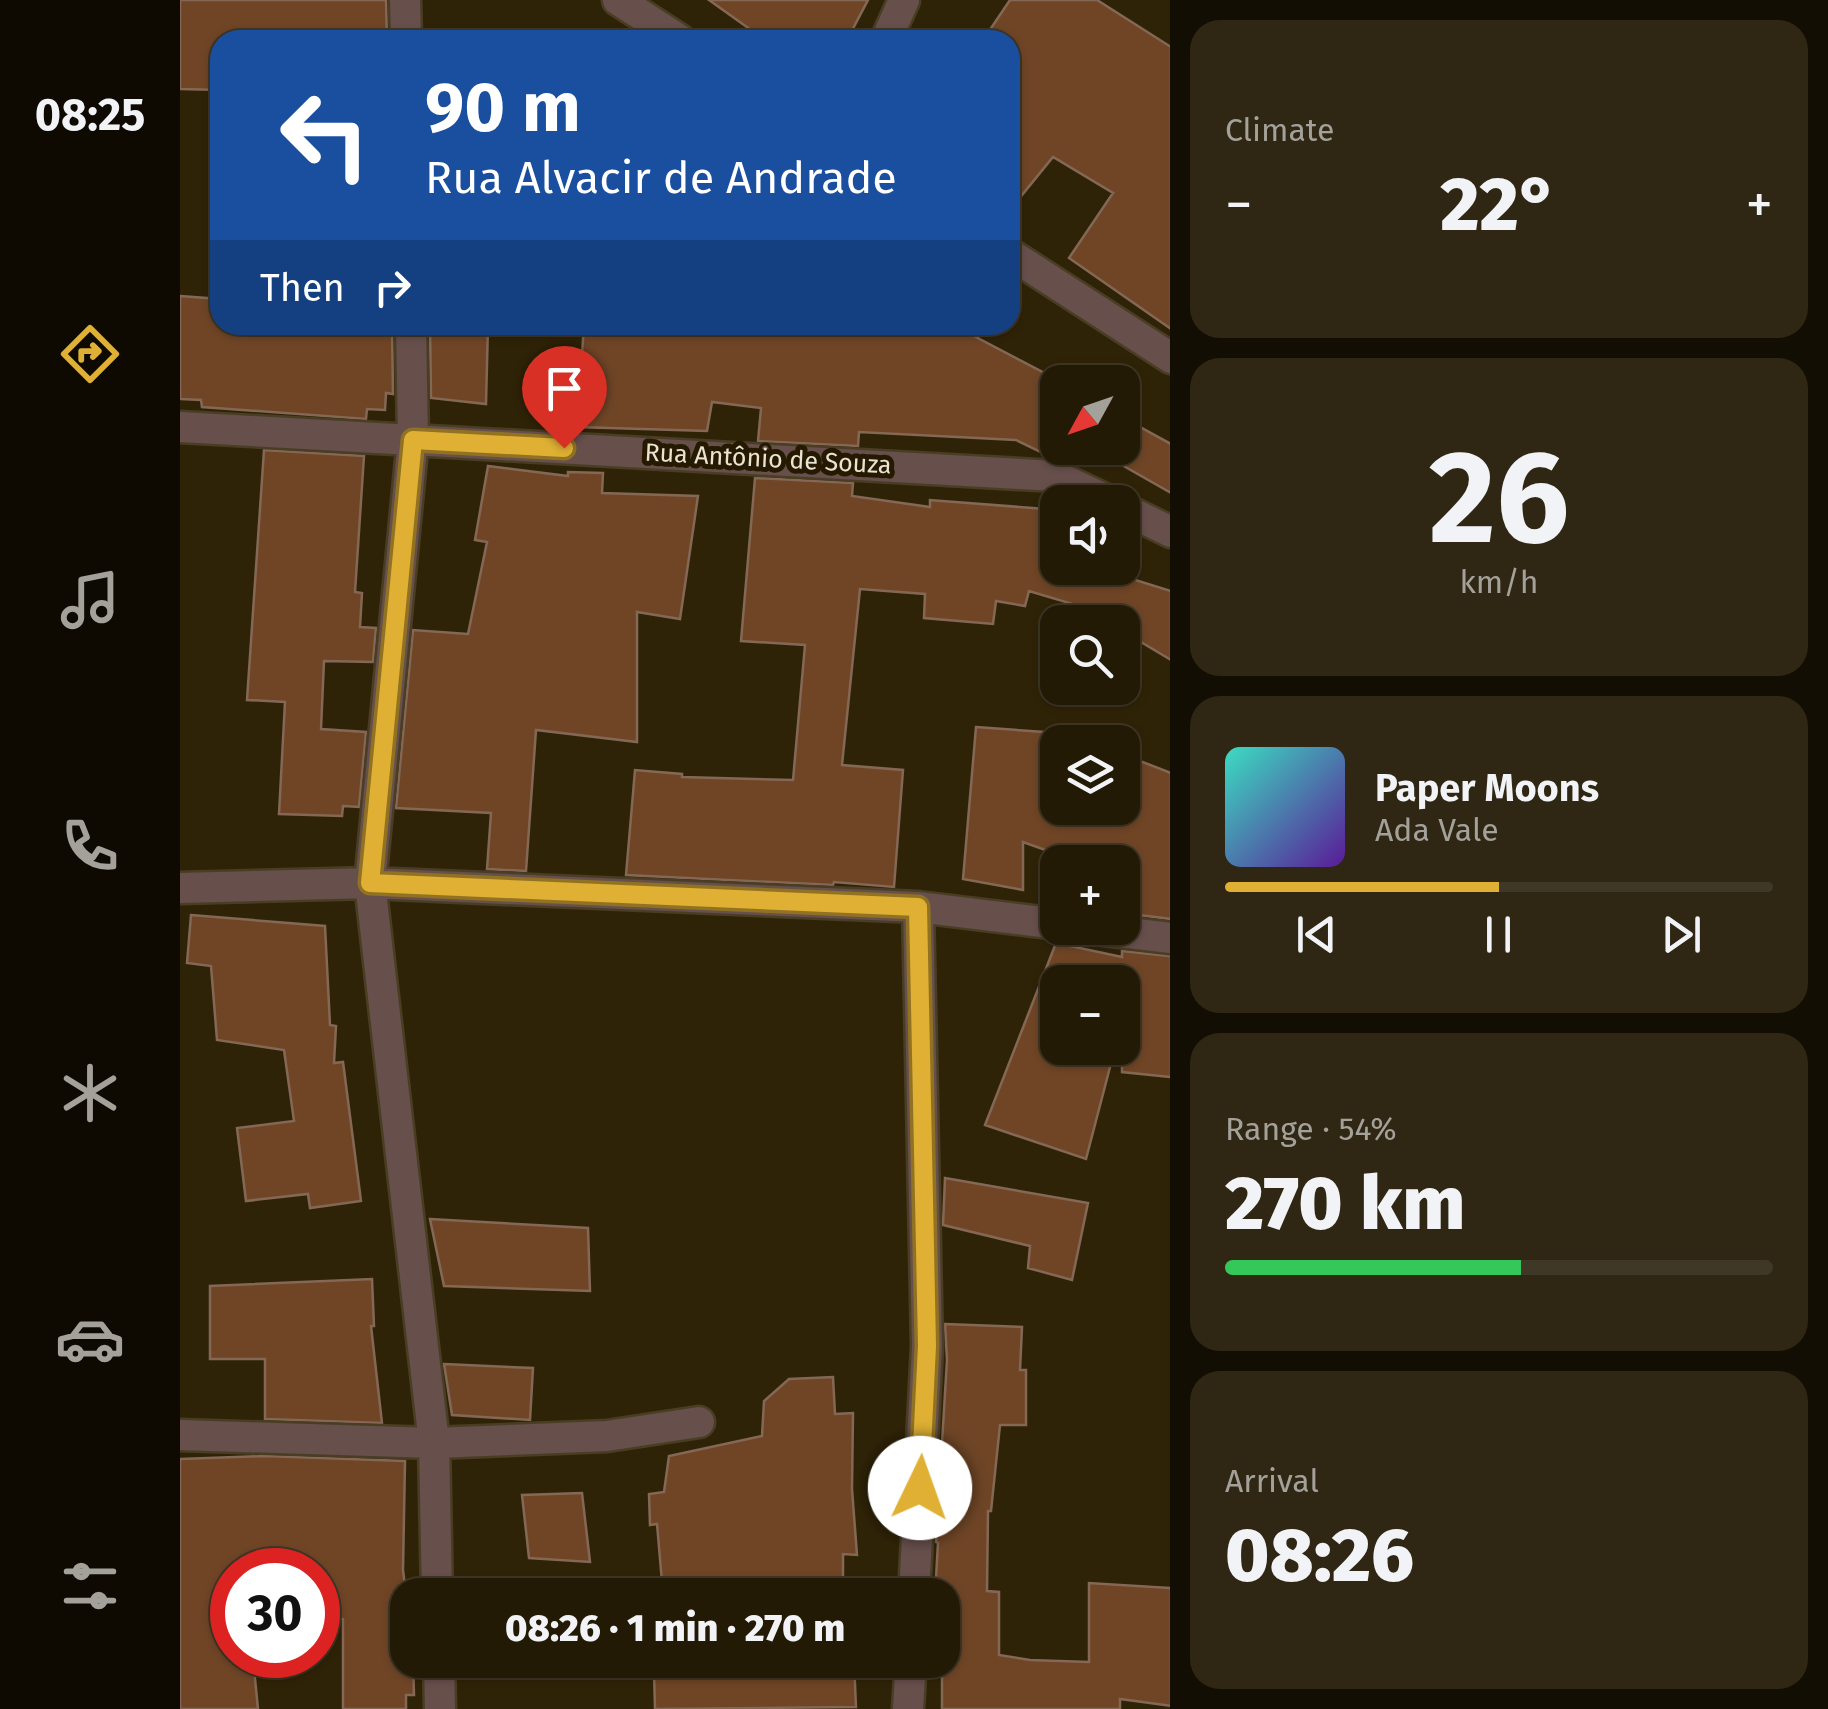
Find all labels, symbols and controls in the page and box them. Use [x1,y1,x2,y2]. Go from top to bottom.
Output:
text: 90 m [425,66,581,150]
icon: left [260,70,390,200]
text: 08:25 [35,88,145,142]
text: Climate [1225,111,1334,149]
text: Rua Alvacir de Andrade [425,151,897,205]
text: 22° [1440,160,1558,250]
text: − [1225,172,1253,238]
text: + [1746,172,1773,238]
icon: right [365,260,420,315]
text: Then [260,265,345,311]
icon: directions [55,319,125,389]
pin [522,346,607,449]
icon: arrive [537,361,592,416]
north arrow [1040,365,1140,465]
map controls [1040,365,1140,1065]
text: 26 [1429,420,1569,576]
street label: Rua Antônio de Souza [644,438,892,480]
button: sound [1040,485,1140,585]
text: km/h [1459,563,1539,601]
icon: music [55,565,125,635]
button: search [1040,605,1140,705]
button: layers [1040,725,1140,825]
text: Paper Moons [1375,765,1599,811]
icon: phone [55,811,125,881]
text: Ada Vale [1375,811,1499,849]
button: + [1040,845,1140,945]
icon: previous [1289,907,1344,962]
icon: pause [1471,907,1526,962]
icon: next [1654,907,1709,962]
button: − [1040,965,1140,1065]
icon: climate [55,1058,125,1128]
text: Range · 54% [1225,1110,1397,1148]
text: 270 km [1225,1159,1465,1249]
icon: car [55,1304,125,1374]
position arrow [868,1436,972,1540]
text: Arrival [1225,1462,1319,1500]
text: 08:26 [1225,1511,1414,1601]
speed limit sign: 30 [210,1548,340,1678]
icon: filters [55,1551,125,1621]
text: 08:26 · 1 min · 270 m [505,1605,845,1651]

